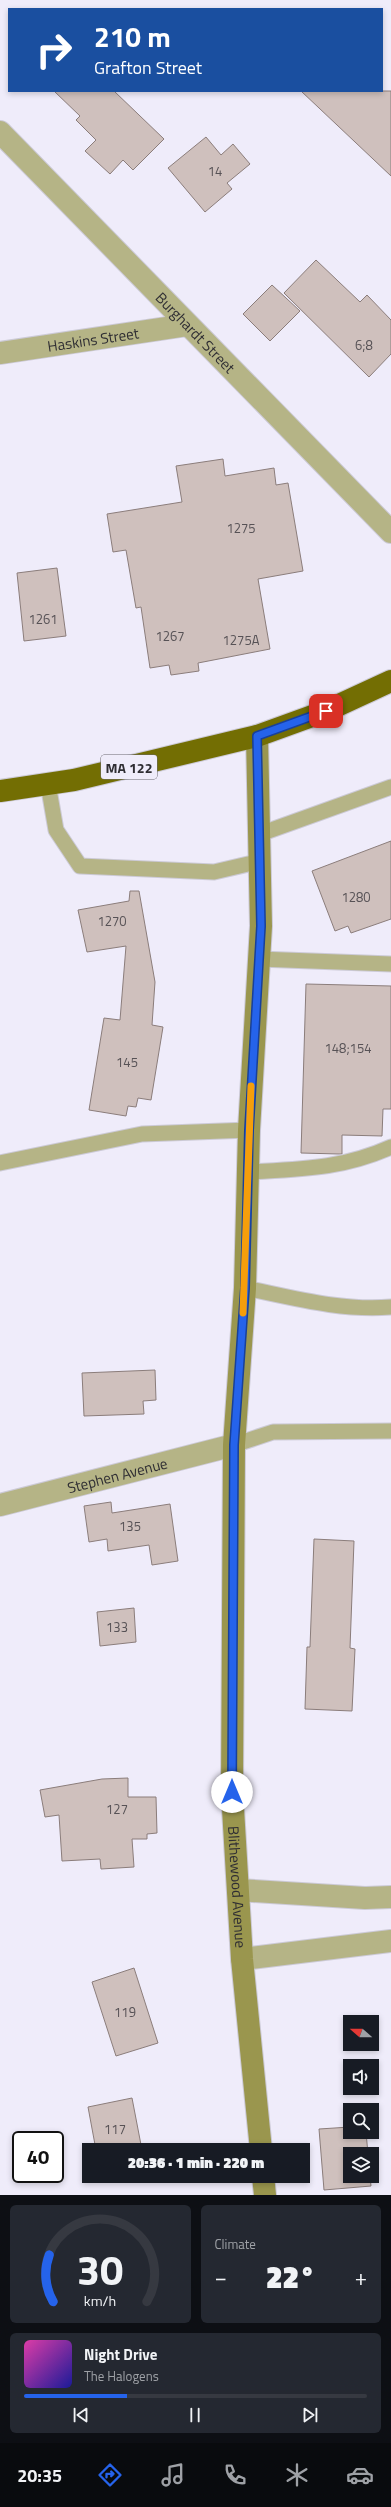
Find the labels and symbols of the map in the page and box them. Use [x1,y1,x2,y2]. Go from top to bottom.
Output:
house number: 14 [208,161,222,181]
street label: Burghardt Street [151,286,241,379]
street label: Haskins Street [46,321,141,357]
house number: 6;8 [355,335,373,355]
house number: 1275 [226,518,256,538]
house number: 1261 [28,609,58,629]
house number: 1267 [155,626,185,646]
house number: 1275A [223,630,260,650]
pin [309,694,343,728]
road number: MA 122 [101,755,157,779]
house number: 1280 [341,887,371,907]
house number: 1270 [97,911,127,931]
house number: 148;154 [325,1038,371,1058]
house number: 145 [116,1052,138,1072]
street label: Stephen Avenue [65,1451,170,1499]
house number: 135 [119,1516,141,1536]
house number: 133 [106,1617,128,1637]
position arrow [211,1771,253,1813]
house number: 127 [106,1799,128,1819]
street label: Blithewood Avenue [223,1825,253,1949]
house number: 119 [114,2002,136,2022]
north arrow [343,2015,379,2051]
house number: 117 [104,2119,126,2139]
speed limit sign: 40 [12,2131,64,2183]

